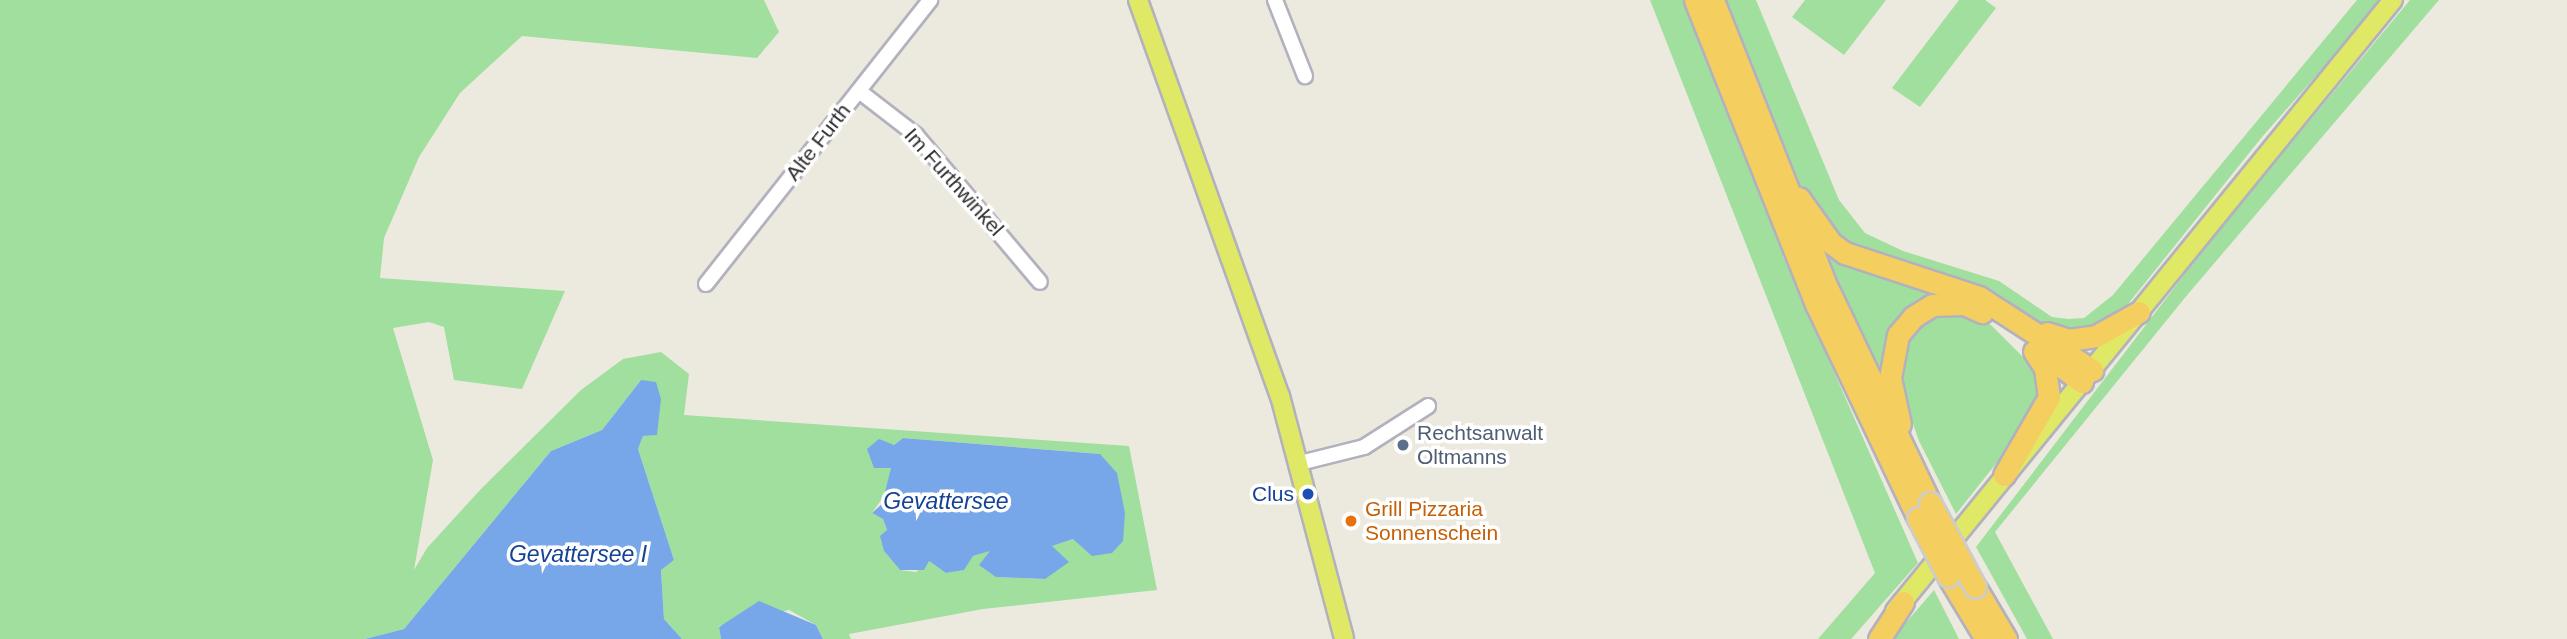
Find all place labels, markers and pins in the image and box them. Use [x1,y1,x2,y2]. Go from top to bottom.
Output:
place label: Rechtsanwalt Oltmanns [1417,420,1543,470]
marker: Rechtsanwalt Oltmanns [1395,437,1411,453]
place label: Clus [1252,481,1294,507]
marker: Clus [1300,486,1316,502]
place label: Grill Pizzaria Sonnenschein [1365,496,1498,546]
marker: Grill Pizzaria Sonnenschein [1343,513,1359,529]

